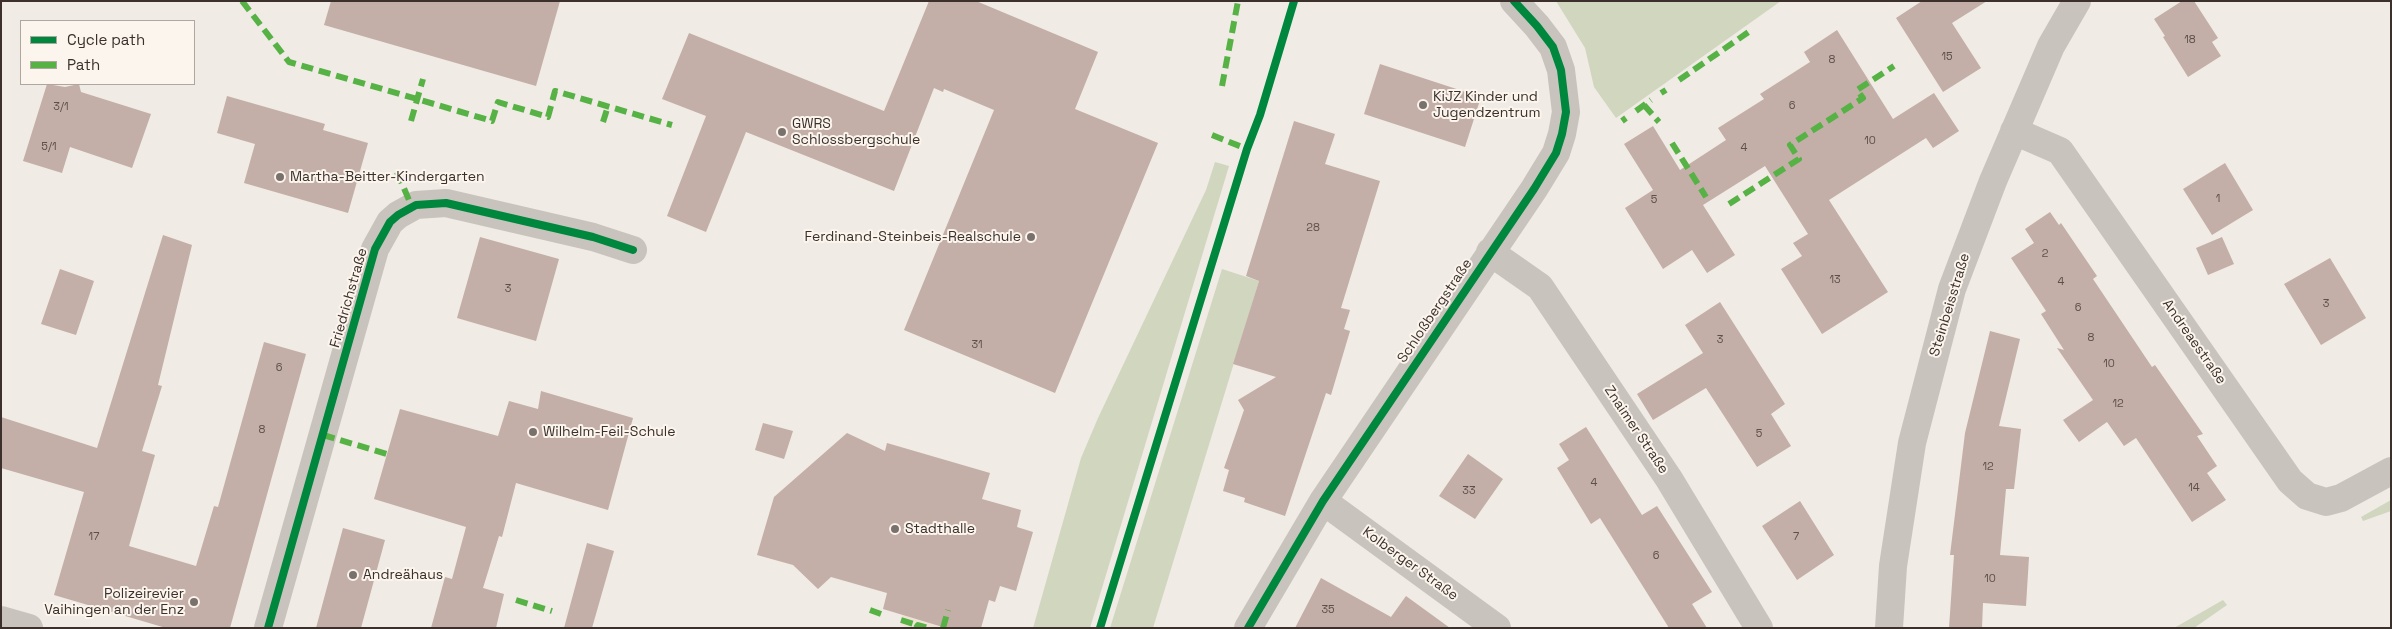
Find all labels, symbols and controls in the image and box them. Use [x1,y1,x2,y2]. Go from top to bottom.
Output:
legend [20,20,195,85]
text: Cycle path [67,30,145,49]
house number: 18 [2184,33,2196,47]
house number: 15 [1941,50,1953,64]
house number: 8 [1829,53,1835,67]
text: Path [67,55,100,74]
place label: KiJZ Kinder und Jugendzentrum [1433,89,1540,121]
marker: KiJZ Kinder und Jugendzentrum [1417,99,1429,111]
house number: 6 [1789,99,1795,113]
house number: 3/1 [53,100,69,114]
place label: GWRS Schlossbergschule [792,116,920,148]
marker: GWRS Schlossbergschule [776,126,788,138]
house number: 10 [1864,134,1876,148]
house number: 5/1 [41,140,57,154]
house number: 4 [1741,141,1747,155]
place label: Martha-Beitter-Kindergarten [290,169,485,185]
marker: Martha-Beitter-Kindergarten [274,171,286,183]
house number: 1 [2216,192,2220,206]
house number: 5 [1651,193,1657,207]
house number: 28 [1306,221,1320,235]
place label: Ferdinand-Steinbeis-Realschule [805,229,1021,245]
marker: Ferdinand-Steinbeis-Realschule [1025,231,1037,243]
street label: Friedrichstraße [327,246,371,350]
house number: 2 [2042,247,2048,261]
street label: Steinbeisstraße [1926,251,1974,359]
street label: Schloßbergstraße [1394,256,1476,366]
house number: 13 [1829,273,1841,287]
house number: 4 [2058,275,2064,289]
house number: 3 [505,282,511,296]
street label: Andreaestraße [2159,296,2229,388]
house number: 3 [2323,297,2329,311]
house number: 6 [2075,301,2081,315]
house number: 8 [2088,331,2094,345]
house number: 3 [1717,333,1723,347]
house number: 31 [971,338,983,352]
house number: 10 [2103,357,2115,371]
house number: 6 [276,361,282,375]
street label: Znaimer Straße [1600,383,1672,477]
house number: 12 [2112,397,2124,411]
house number: 8 [259,423,265,437]
place label: Wilhelm-Feil-Schule [543,424,676,440]
marker: Wilhelm-Feil-Schule [527,426,539,438]
house number: 5 [1756,427,1762,441]
house number: 12 [1982,460,1994,474]
house number: 4 [1591,476,1597,490]
house number: 14 [2188,481,2200,495]
house number: 33 [1462,484,1476,498]
place label: Stadthalle [905,521,975,537]
marker: Stadthalle [889,523,901,535]
street label: Kolberger Straße [1359,524,1461,604]
house number: 17 [89,530,99,544]
house number: 7 [1793,530,1799,544]
house number: 6 [1653,549,1659,563]
place label: Andreähaus [363,567,443,583]
marker: Andreähaus [347,569,359,581]
house number: 10 [1984,572,1996,586]
place label: Polizeirevier Vaihingen an der Enz [44,586,184,618]
marker: Polizeirevier Vaihingen an der Enz [188,596,200,608]
house number: 35 [1321,603,1335,617]

